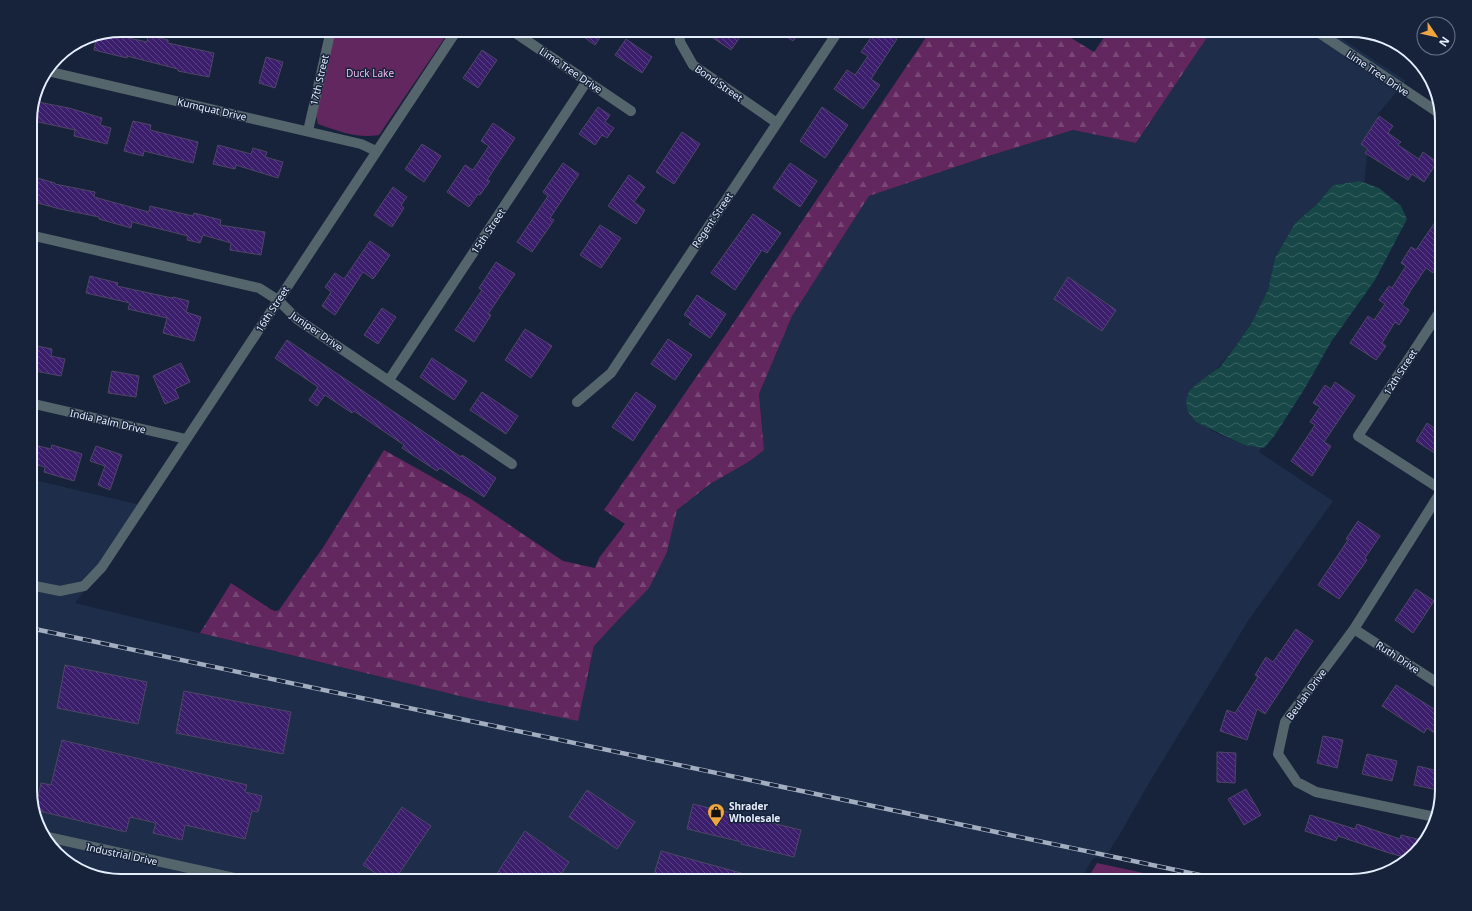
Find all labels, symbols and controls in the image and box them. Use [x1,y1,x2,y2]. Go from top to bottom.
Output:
north arrow [1416,16,1456,56]
text: N [1436,34,1453,50]
street label: Lime Tree Drive [537,44,605,96]
street label: Lime Tree Drive [1344,47,1412,99]
street label: 17th Street [306,53,332,107]
street label: Bond Street [692,61,746,105]
park label: Duck Lake [346,66,394,80]
street label: Kumquat Drive [176,94,248,124]
street label: Regent Street [688,189,736,250]
street label: 15th Street [468,205,508,256]
street label: 16th Street [252,283,292,335]
street label: Juniper Drive [287,307,346,354]
street label: 12th Street [1380,346,1420,398]
street label: India Palm Drive [69,405,148,437]
street label: Ruth Drive [1373,638,1423,677]
street label: Beulah Drive [1283,665,1330,722]
place label: Shrader Wholesale [729,799,780,825]
shop icon: Shrader Wholesale [706,802,726,827]
street label: Industrial Drive [85,840,159,868]

